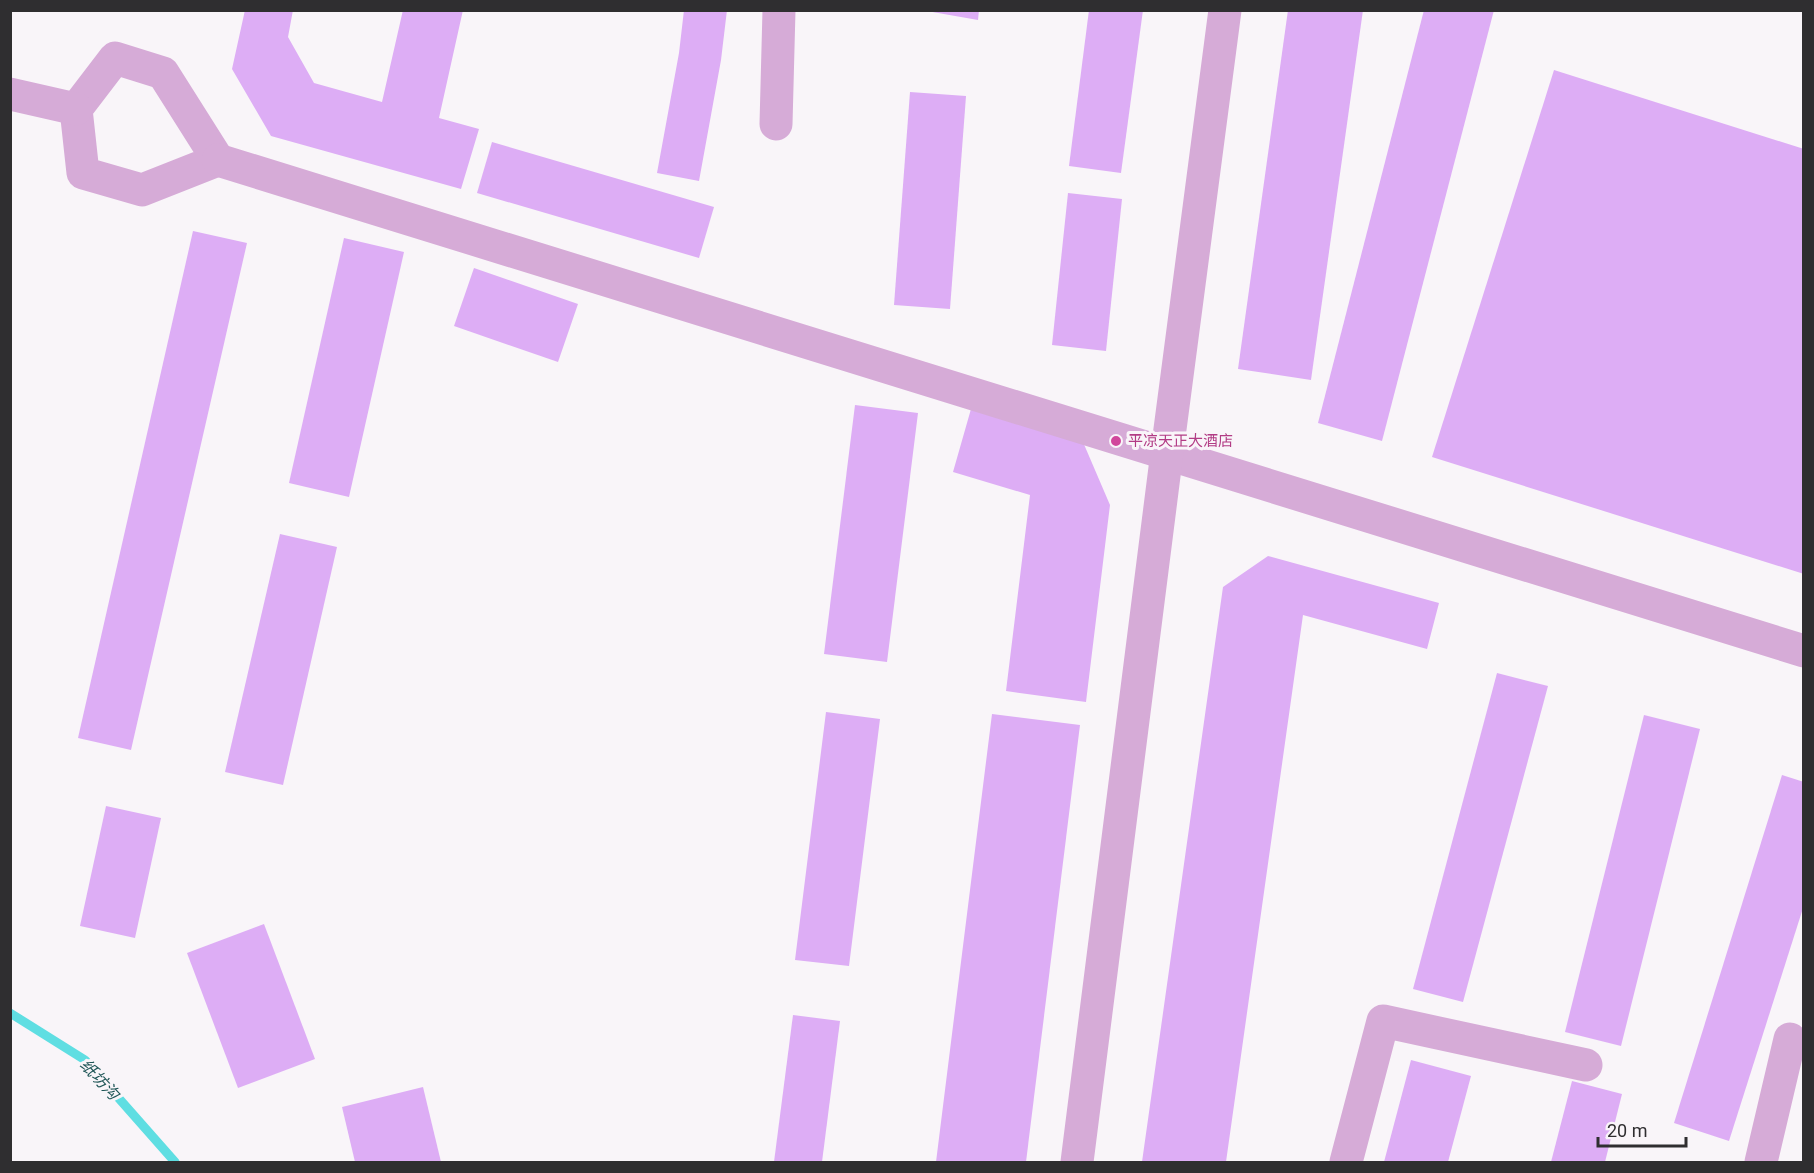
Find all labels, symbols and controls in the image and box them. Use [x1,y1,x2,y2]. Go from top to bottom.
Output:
place label: 平凉天正大酒店 [1128,432,1233,450]
marker: 平凉天正大酒店 [1109,434,1123,448]
water label: 纸坊沟 [76,1055,124,1105]
scale bar [1598,1110,1686,1148]
text: 20 m [1607,1120,1647,1141]

